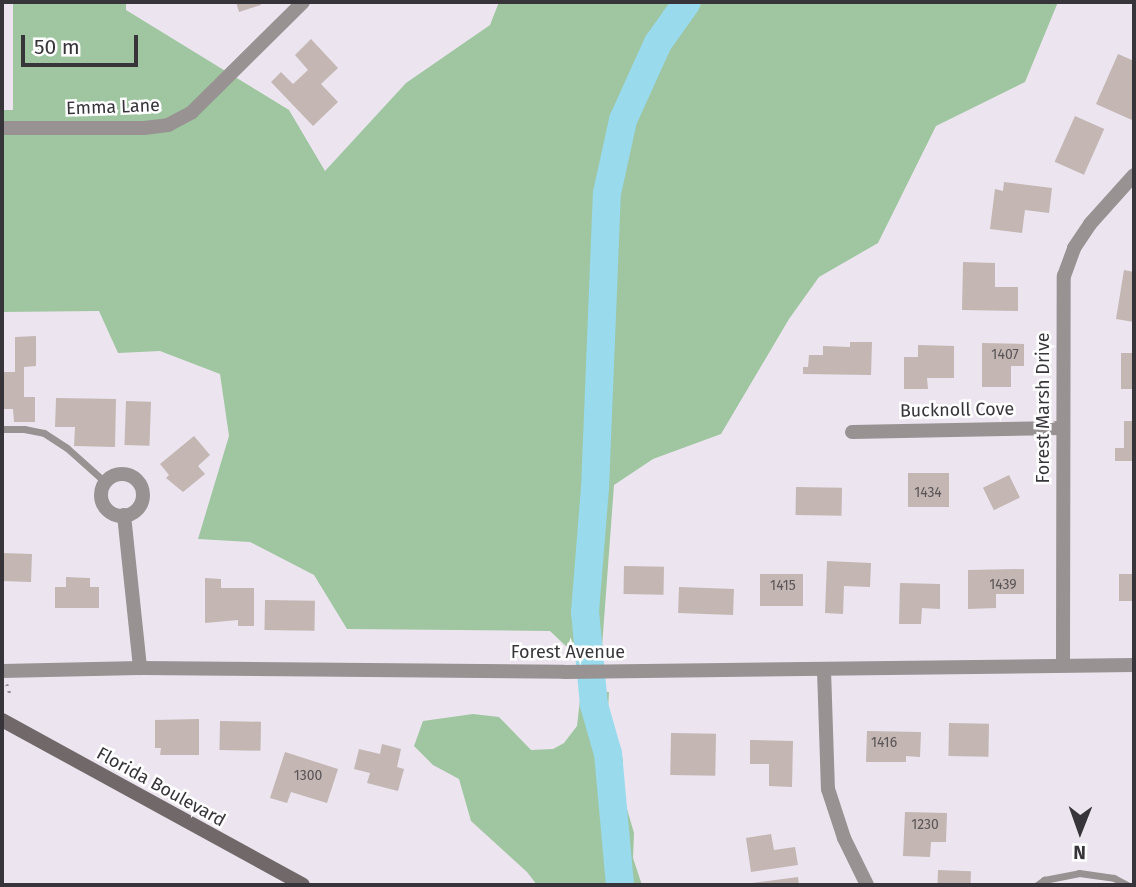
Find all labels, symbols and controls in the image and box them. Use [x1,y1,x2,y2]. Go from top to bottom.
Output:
scale bar [24,21,142,65]
text: 50 m [34,34,80,60]
street label: Emma Lane [66,95,160,119]
street label: Forest Marsh Drive [1032,332,1054,484]
house number: 1407 [991,347,1019,363]
street label: Bucknoll Cove [900,398,1014,422]
house number: 1434 [914,485,942,501]
house number: 1439 [989,577,1017,593]
house number: 1415 [770,578,796,594]
street label: Forest Avenue [511,641,625,663]
house number: 1416 [871,735,897,751]
street label: Florida Boulevard [93,743,229,831]
house number: 1300 [294,768,322,784]
north arrow [1045,796,1115,866]
house number: 1230 [911,817,939,833]
text: N [1073,841,1086,864]

